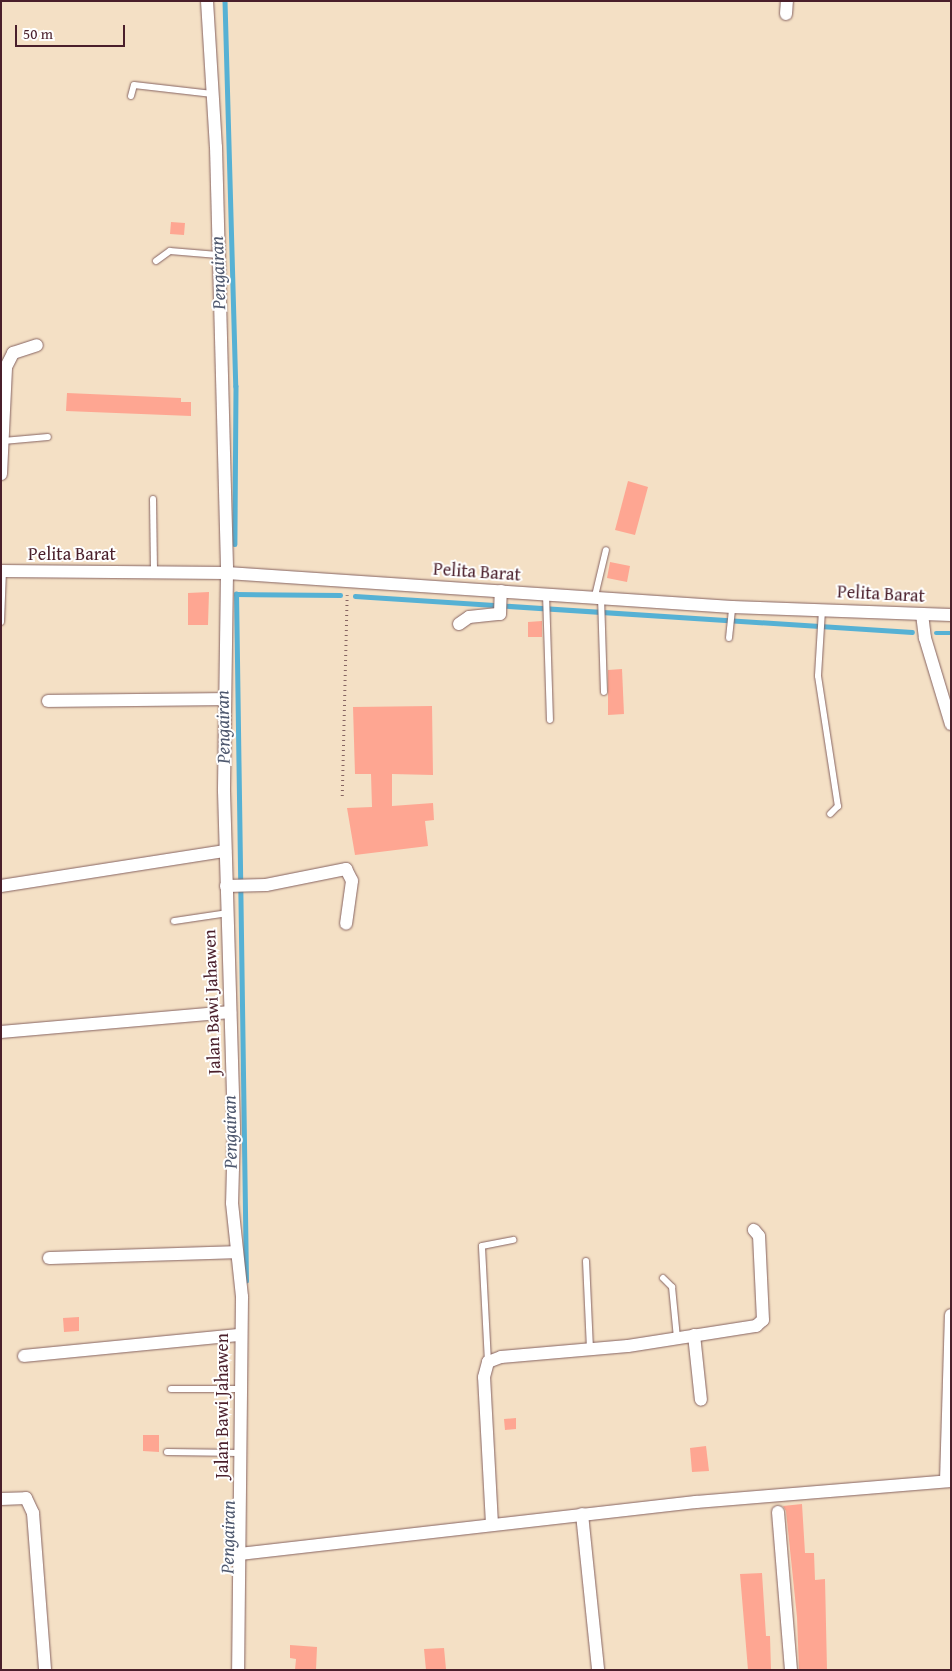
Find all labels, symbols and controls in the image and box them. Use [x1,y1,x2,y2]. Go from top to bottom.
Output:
scale bar [18,15,128,47]
text: 50 m [23,23,53,44]
water label: Pengairan [205,236,231,310]
street label: Pelita Barat [28,543,116,565]
street label: Pelita Barat [432,558,522,586]
street label: Pelita Barat [837,581,925,607]
water label: Pengairan [211,690,235,764]
street label: Jalan Bawi Jahawen [199,929,225,1075]
water label: Pengairan [218,1095,242,1169]
street label: Jalan Bawi Jahawen [211,1333,233,1479]
water label: Pengairan [216,1500,240,1574]

